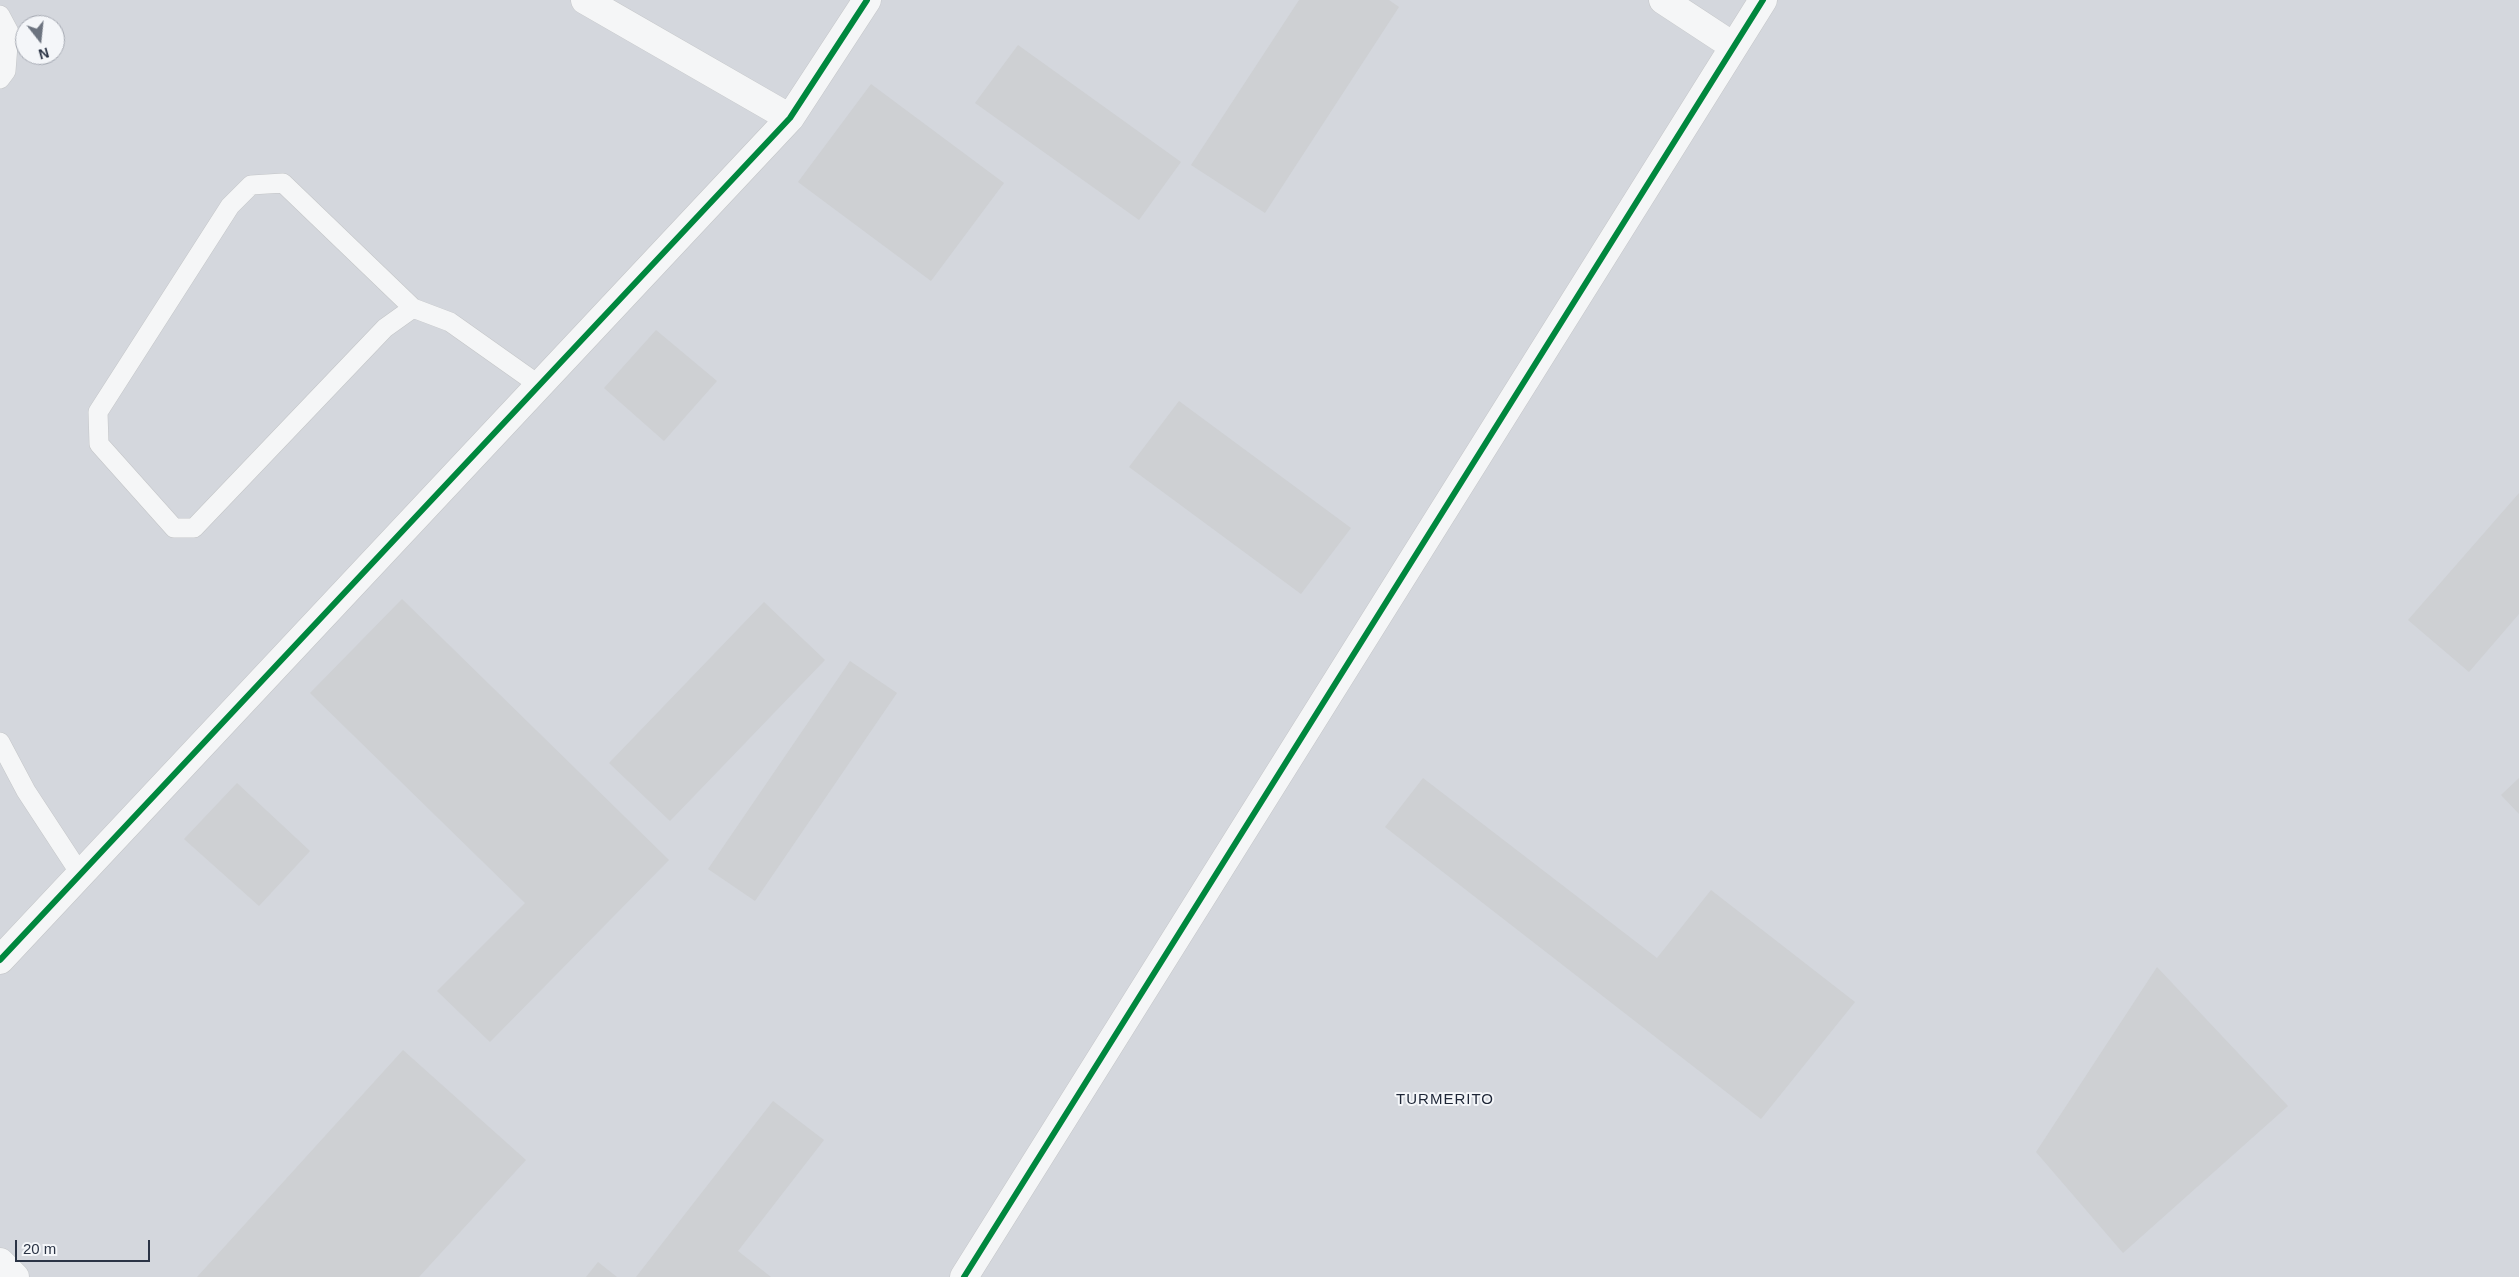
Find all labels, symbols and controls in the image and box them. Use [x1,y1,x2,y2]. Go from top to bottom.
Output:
north arrow [15,15,65,65]
text: N [37,44,51,63]
district label: TURMERITO [1395,1091,1495,1109]
scale bar [18,1230,152,1262]
text: 20 m [23,1240,56,1257]

